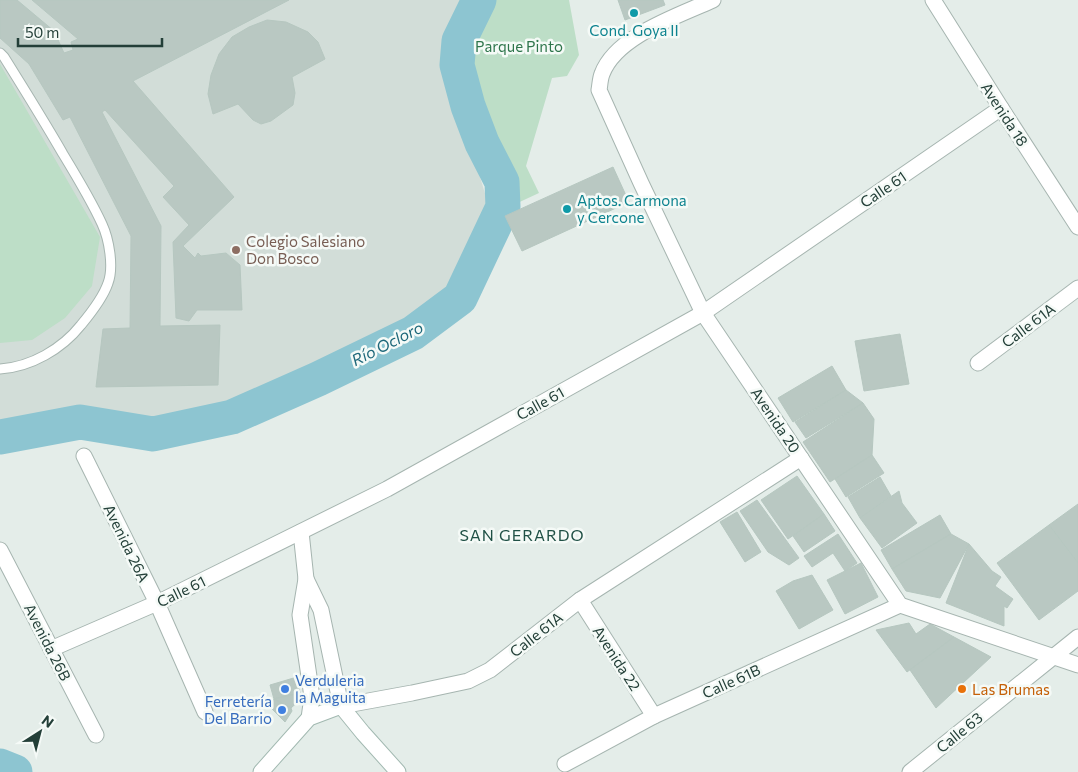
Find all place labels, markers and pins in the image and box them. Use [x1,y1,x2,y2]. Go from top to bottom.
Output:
marker: Cond. Goya II [628,7,640,19]
place label: Cond. Goya II [589,21,679,39]
place label: Aptos. Carmona y Cercone [577,191,687,226]
marker: Aptos. Carmona y Cercone [561,203,573,215]
place label: Colegio Salesiano Don Bosco [246,232,365,267]
marker: Colegio Salesiano Don Bosco [230,244,242,256]
place label: Verduleria la Maguita [295,671,366,706]
place label: Las Brumas [972,680,1050,698]
marker: Verduleria la Maguita [279,683,291,695]
marker: Las Brumas [956,683,968,695]
place label: Ferretería Del Barrio [204,692,272,727]
marker: Ferretería Del Barrio [276,704,288,716]

